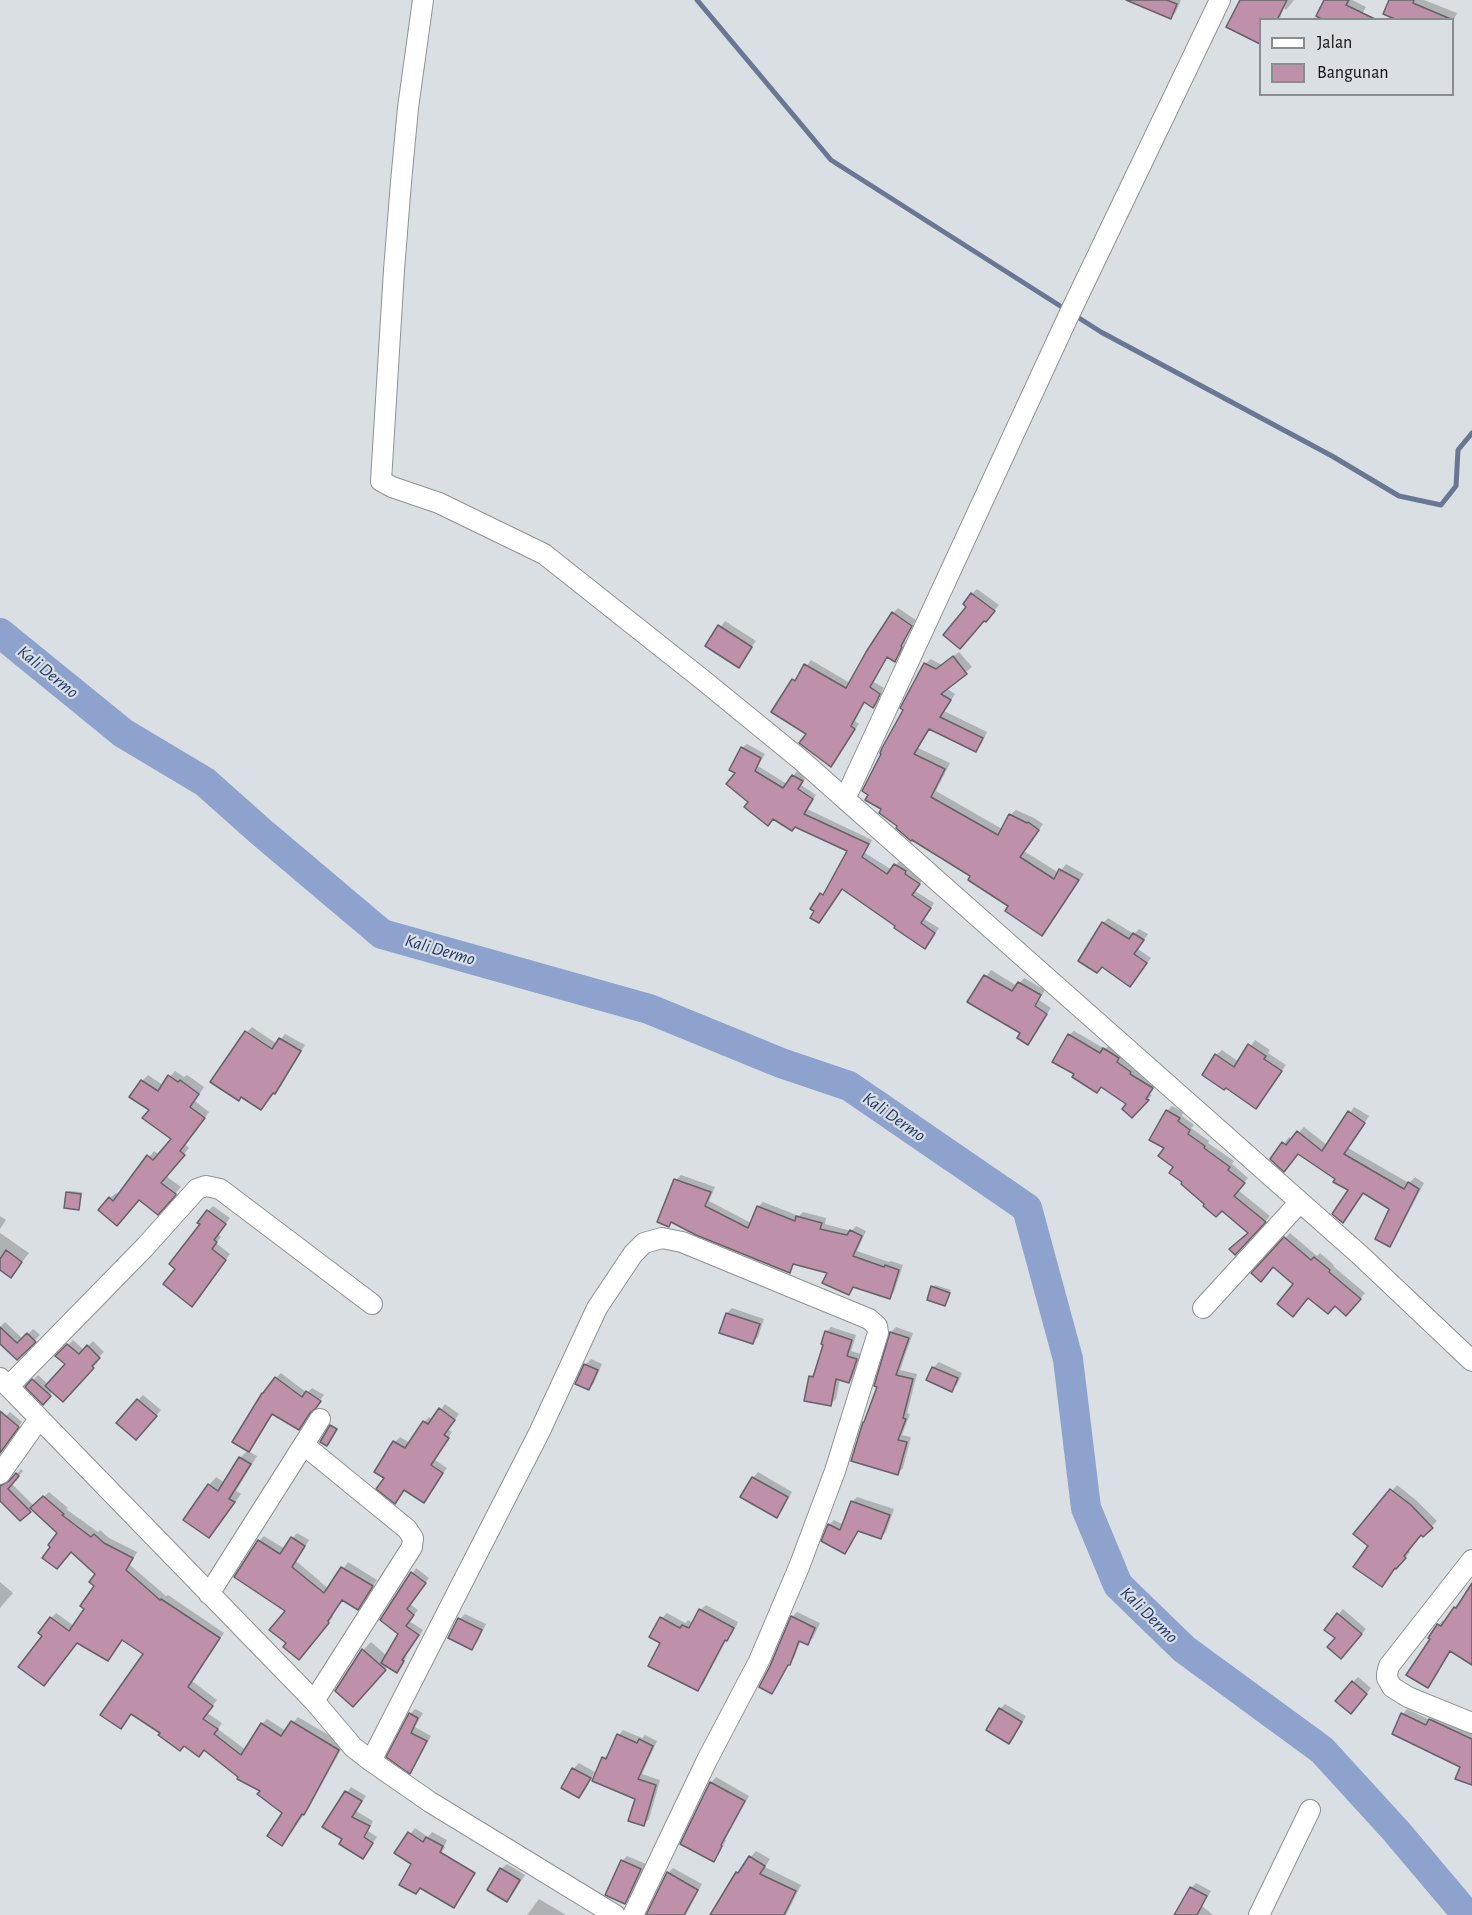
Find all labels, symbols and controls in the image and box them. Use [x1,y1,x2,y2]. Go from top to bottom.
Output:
legend [1259,18,1454,96]
text: Jalan [1317,34,1352,52]
text: Bangunan [1317,64,1389,82]
water label: Kali Dermo [13,641,83,703]
water label: Kali Dermo [402,930,478,970]
water label: Kali Dermo [858,1088,930,1146]
water label: Kali Dermo [1116,1582,1182,1648]

